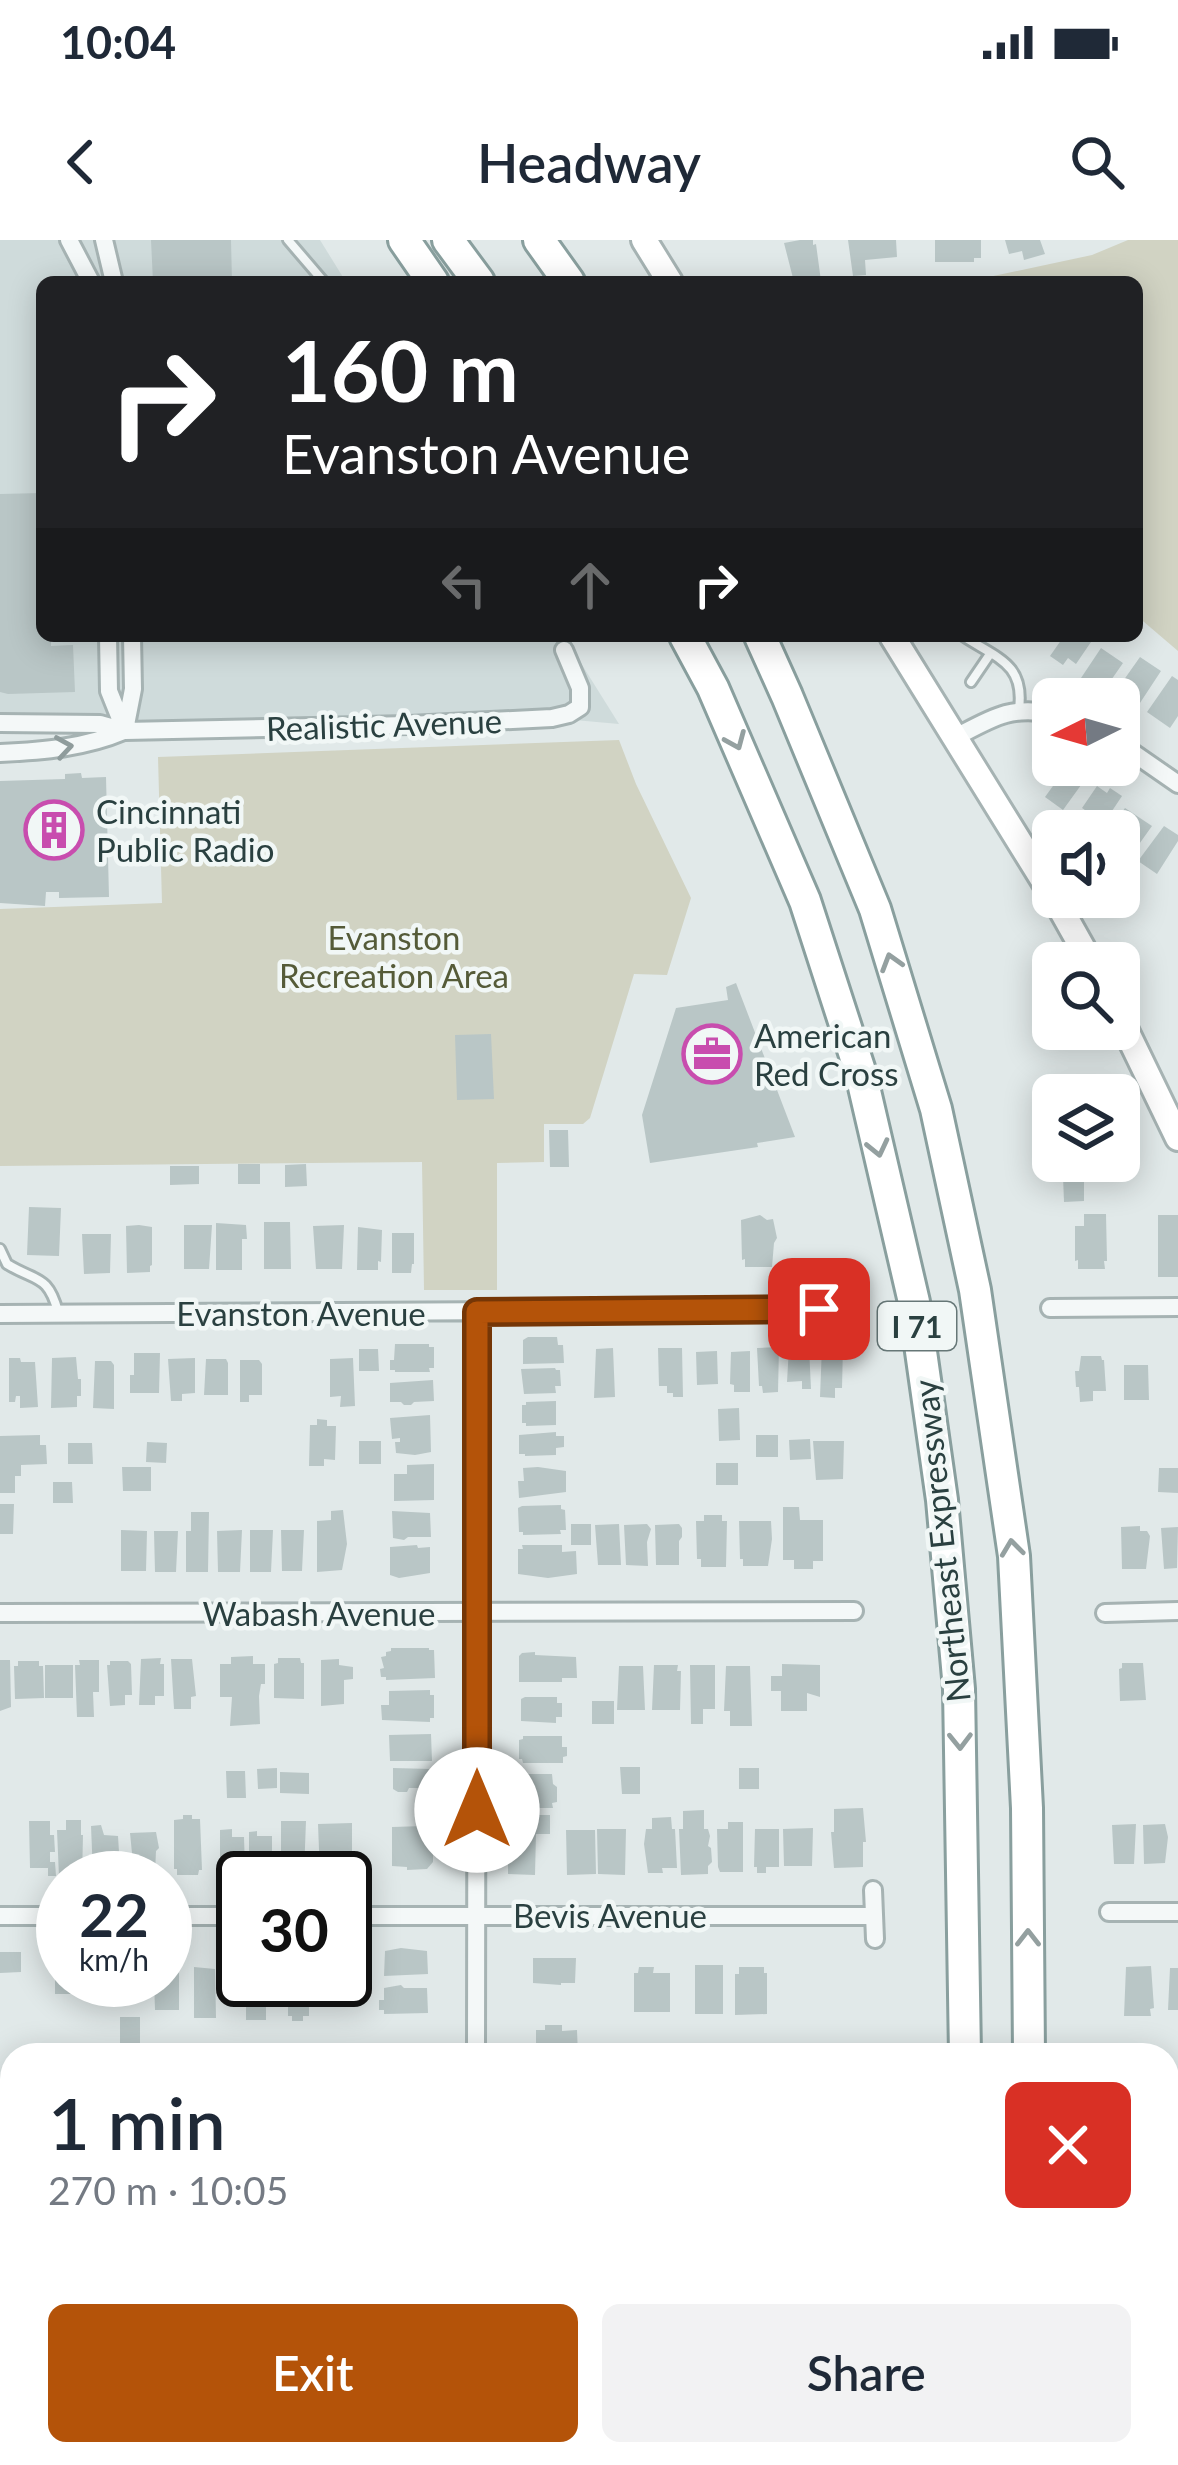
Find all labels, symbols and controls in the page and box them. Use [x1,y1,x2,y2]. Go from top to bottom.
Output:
text: 10:04 [60,15,176,69]
icon: back [48,129,114,195]
icon: search [1064,129,1130,195]
text: Headway [477,130,701,195]
text: 160 m [282,319,519,420]
icon: right [84,324,240,480]
text: Evanston Avenue [282,421,690,486]
icon: left [431,552,497,618]
icon: ahead [557,552,623,618]
icon: right [683,552,749,618]
north arrow [1032,678,1140,786]
map controls [1032,678,1140,1182]
street label: Realistic Avenue [265,700,503,748]
one-way arrow [722,729,746,750]
one-way arrow [54,736,74,761]
place label: Cincinnati Public Radio [96,791,274,869]
building icon: Cincinnati Public Radio [23,799,85,861]
button: sound [1032,810,1140,918]
park label: Evanston Recreation Area [279,917,509,995]
button: search [1032,942,1140,1050]
one-way arrow [880,952,905,973]
place label: American Red Cross [754,1015,899,1093]
office icon: American Red Cross [681,1023,743,1085]
button: layers [1032,1074,1140,1182]
one-way arrow [865,1137,890,1157]
pin [768,1258,870,1360]
icon: arrive [786,1276,852,1342]
street label: Evanston Avenue [176,1293,426,1333]
road number: I 71 [878,1302,956,1350]
street label: Northeast Expressway [904,1378,978,1704]
one-way arrow [1000,1539,1026,1558]
street label: Wabash Avenue [203,1593,435,1633]
one-way arrow [947,1732,973,1751]
position arrow [414,1747,540,1873]
speed limit sign: 30 [216,1851,372,2007]
text: 22 [79,1878,149,1950]
street label: Bevis Avenue [513,1895,707,1935]
one-way arrow [1015,1928,1041,1946]
text: km/h [79,1941,149,1977]
text: 1 min [48,2079,226,2165]
button: close [1005,2082,1131,2208]
text: 270 m · 10:05 [48,2167,288,2213]
button: Exit [48,2304,578,2442]
button: Share [602,2304,1131,2442]

